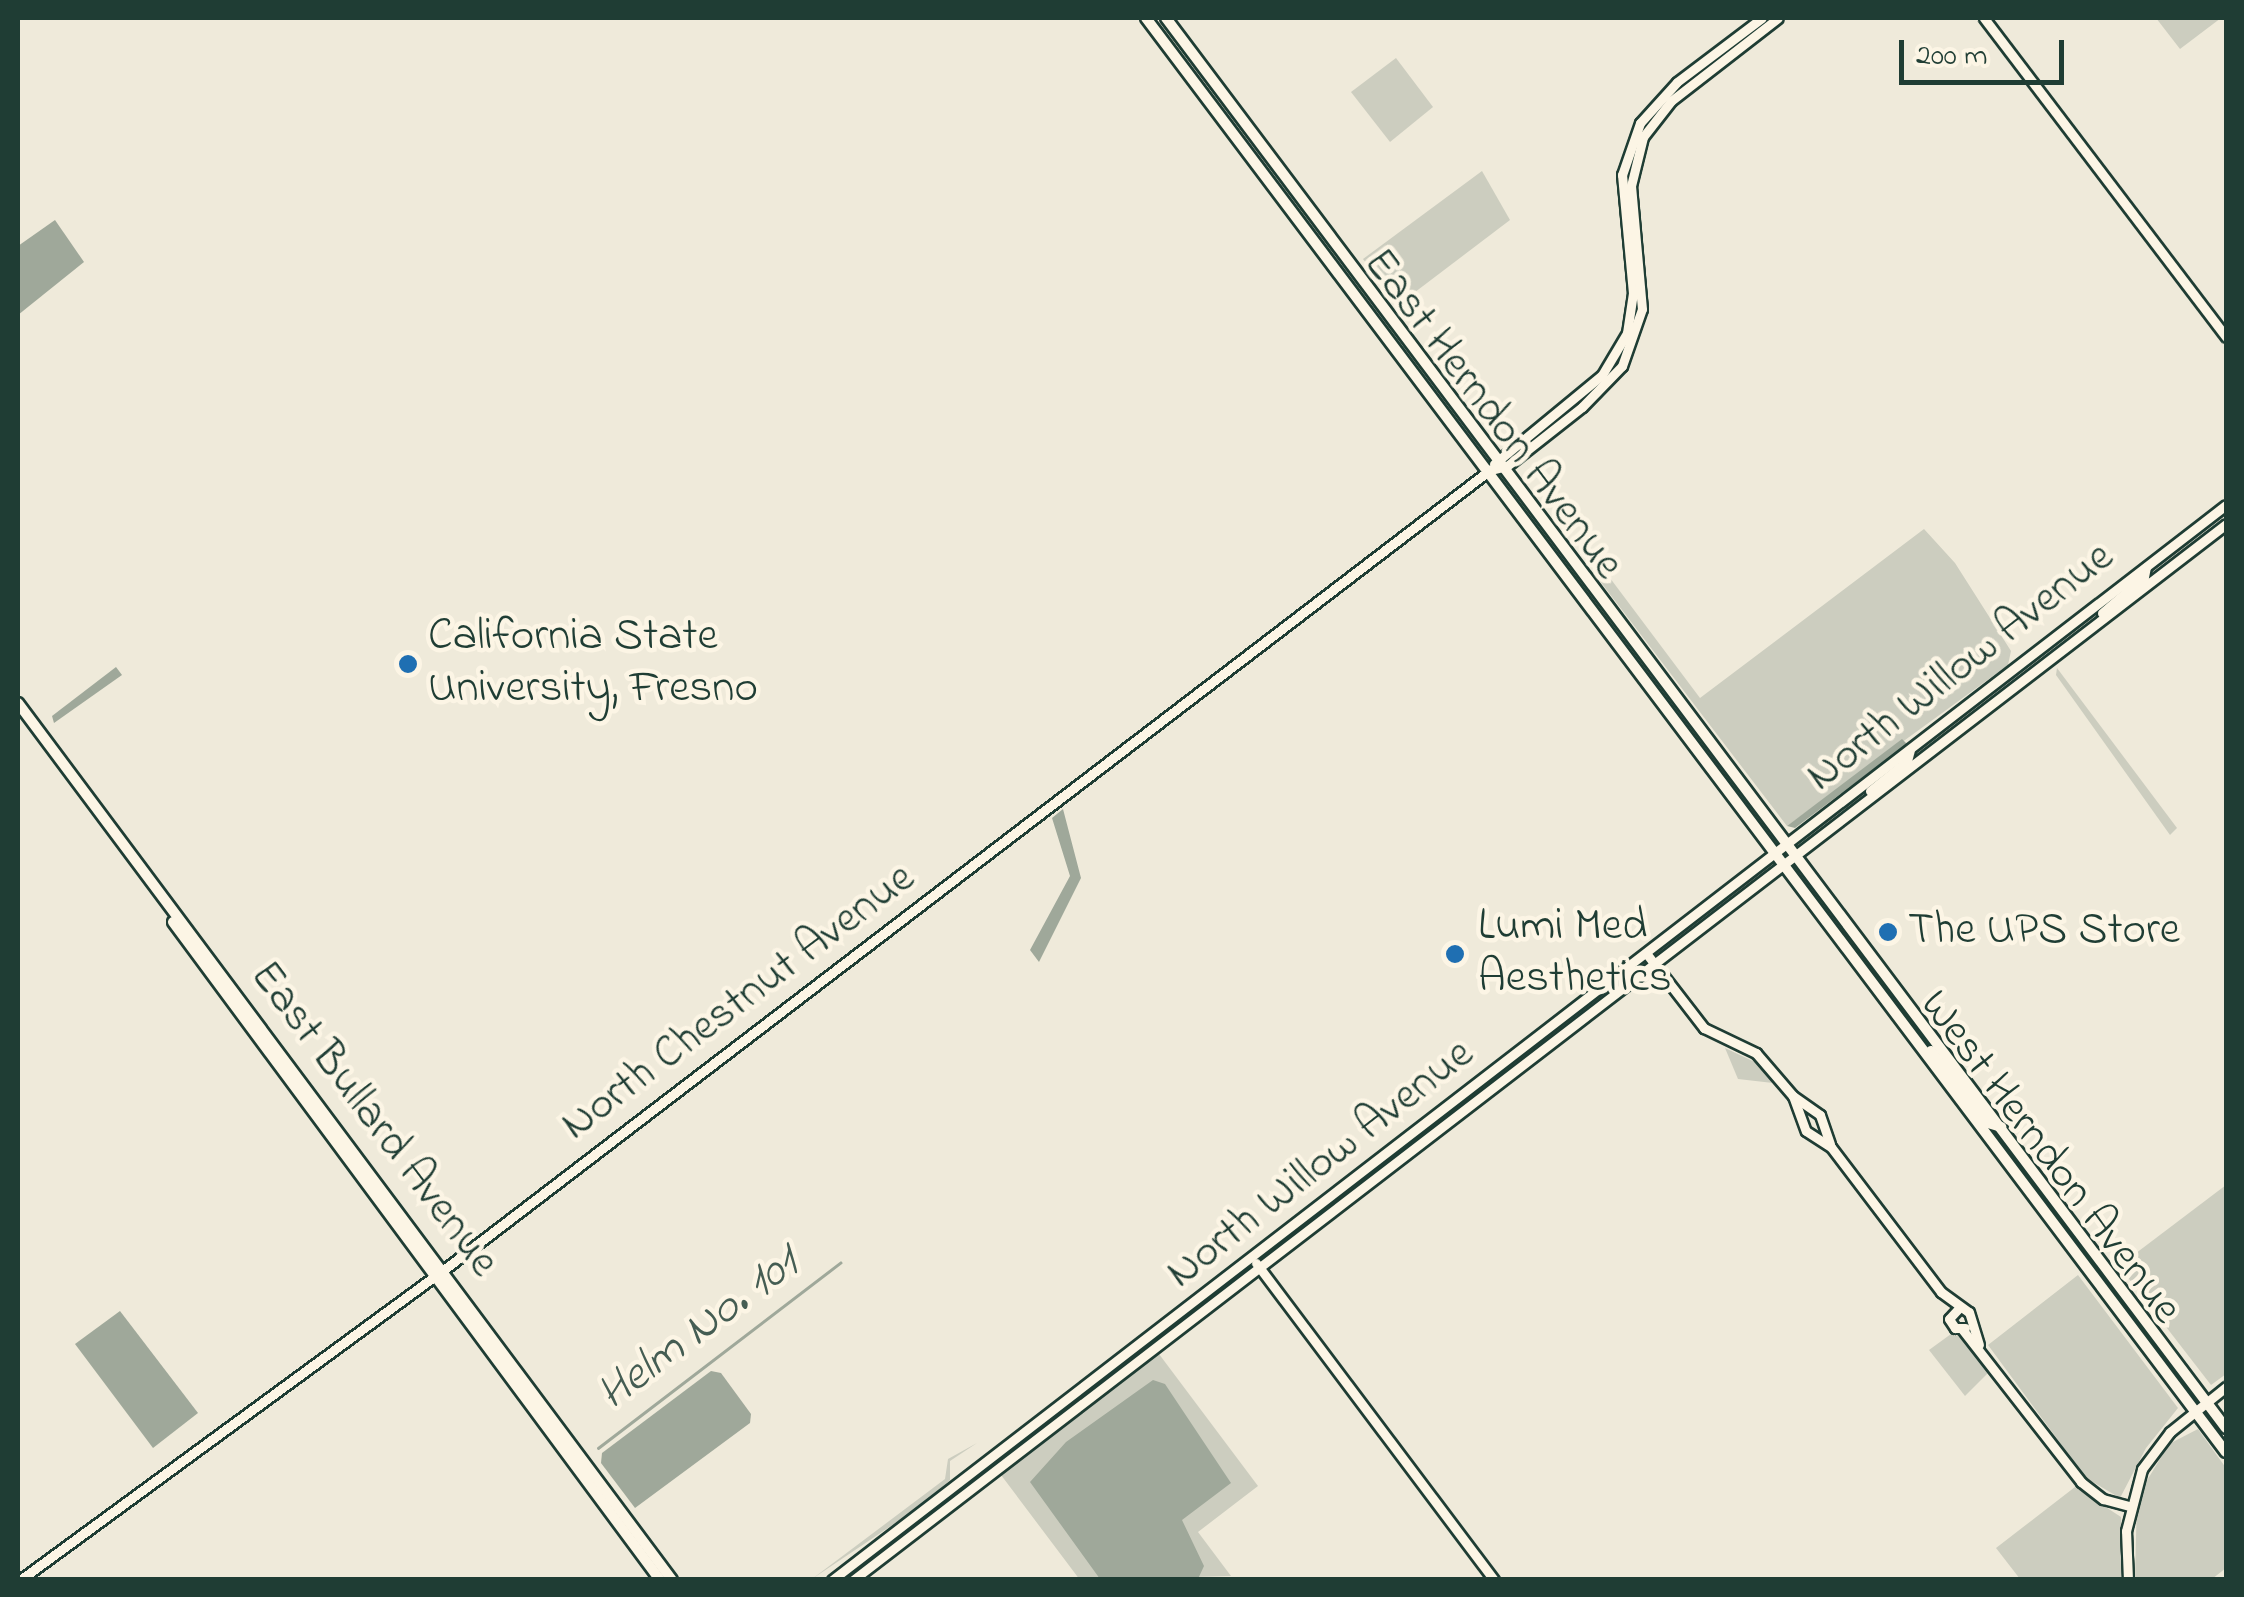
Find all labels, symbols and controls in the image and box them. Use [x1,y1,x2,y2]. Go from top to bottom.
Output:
scale bar [1904,20,2069,82]
text: 200 m [1916,35,1988,79]
street label: East Herndon Avenue [1350,239,1634,591]
street label: North Willow Avenue [1797,531,2125,805]
place label: California State University, Fresno [428,611,758,717]
marker: California State University, Fresno [397,653,419,675]
street label: North Chestnut Avenue [552,853,926,1153]
place label: Lumi Med Aesthetics [1478,901,1672,1007]
place label: The UPS Store [1908,905,2180,959]
marker: The UPS Store [1877,921,1899,943]
marker: Lumi Med Aesthetics [1442,941,1468,967]
street label: East Bullard Avenue [237,952,509,1288]
street label: West Herndon Avenue [1906,981,2192,1335]
street label: North Willow Avenue [1157,1028,1485,1302]
water label: Helm No. 101 [587,1236,811,1424]

